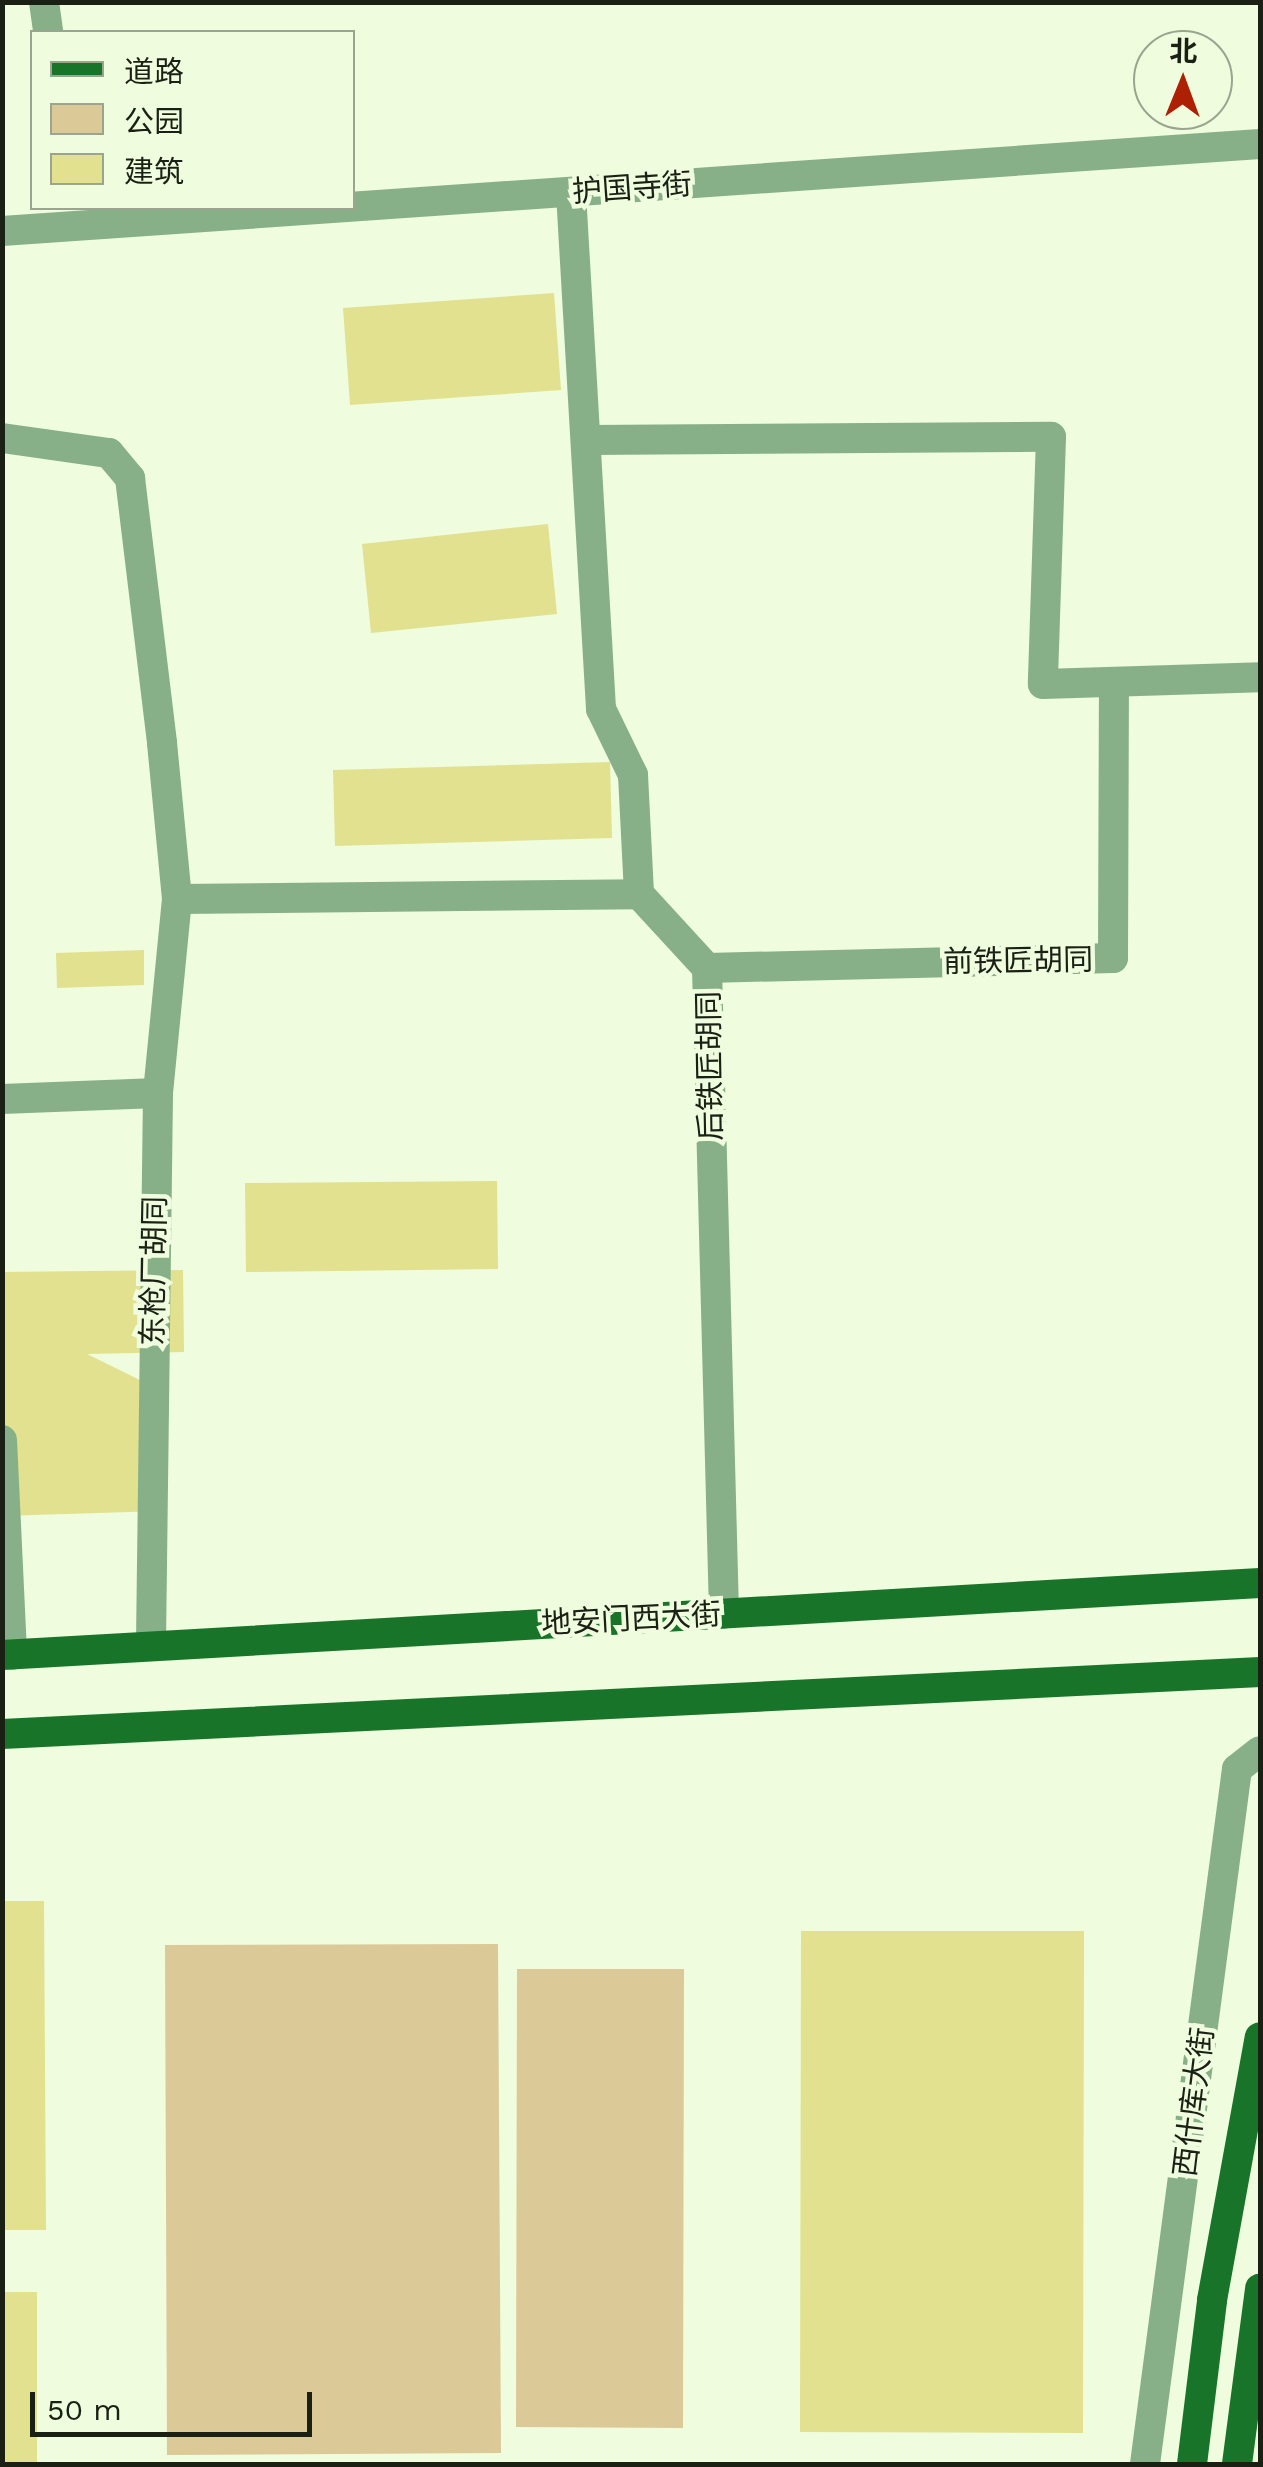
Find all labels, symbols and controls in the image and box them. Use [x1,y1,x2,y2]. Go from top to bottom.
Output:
legend [30,30,355,210]
north arrow [1133,30,1233,130]
text: 北 [1169,35,1198,68]
text: 道路 [124,54,184,89]
text: 公园 [124,104,184,139]
text: 建筑 [124,154,184,189]
street label: 护国寺街 [571,166,693,210]
street label: 前铁匠胡同 [943,942,1093,980]
street label: 后铁匠胡同 [691,991,729,1141]
street label: 东枪厂胡同 [135,1196,173,1346]
street label: 地安门西大街 [540,1596,722,1642]
street label: 西什库大街 [1167,2025,1221,2179]
scale bar [35,2372,318,2434]
text: 50 m [47,2392,122,2427]

